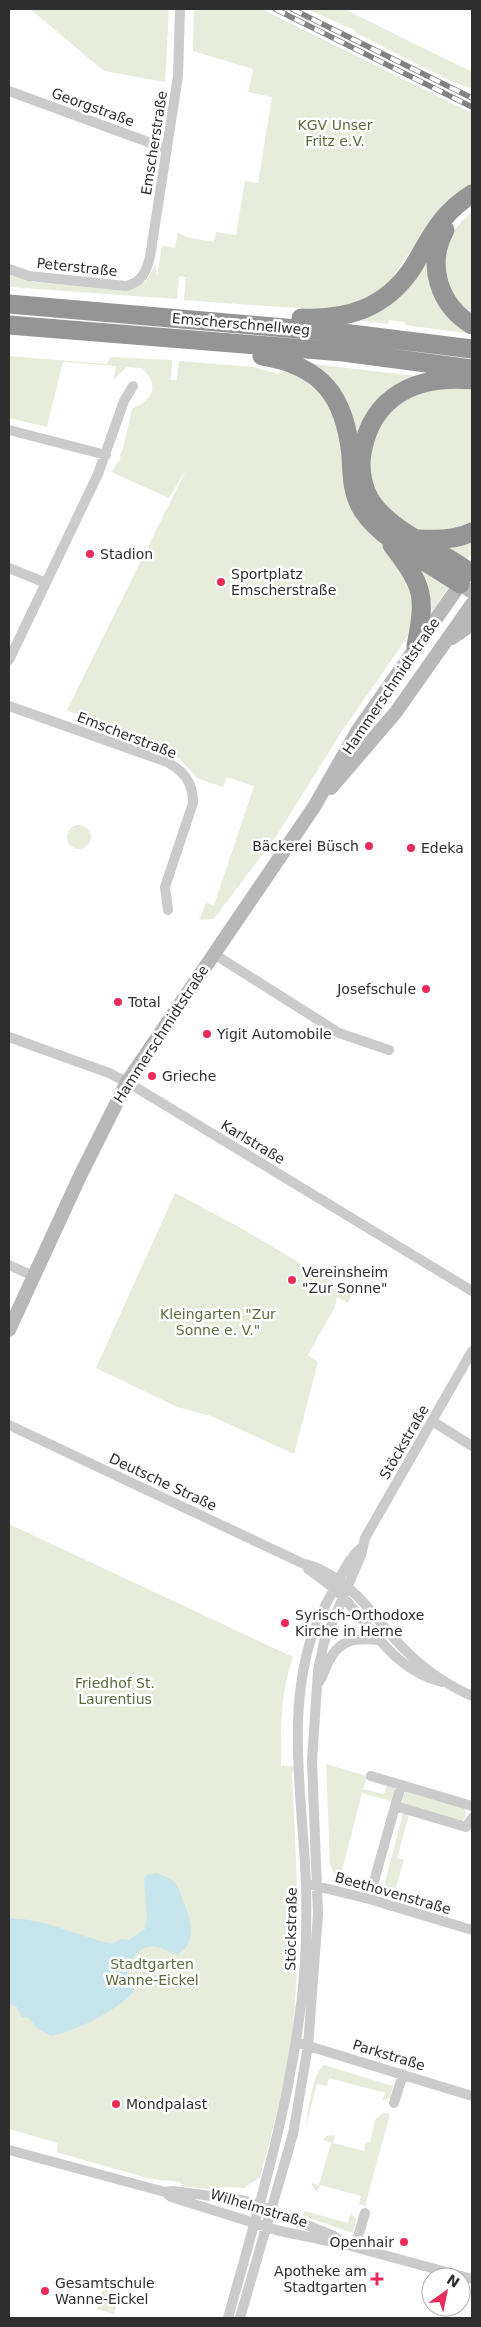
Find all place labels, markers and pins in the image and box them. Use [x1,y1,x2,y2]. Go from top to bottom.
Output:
place label: Stadion [100,546,153,562]
marker: Stadion [84,548,96,560]
place label: Sportplatz Emscherstraße [231,566,336,598]
marker: Sportplatz Emscherstraße [215,576,227,588]
place label: Bäckerei Büsch [252,838,359,854]
marker: Bäckerei Büsch [363,840,375,852]
place label: Edeka [421,840,464,856]
marker: Edeka [405,842,417,854]
place label: Josefschule [336,981,416,997]
marker: Josefschule [420,983,432,995]
place label: Total [127,994,161,1010]
marker: Total [112,996,124,1008]
place label: Yigit Automobile [216,1026,332,1042]
marker: Yigit Automobile [201,1028,213,1040]
place label: Grieche [162,1068,216,1084]
marker: Grieche [146,1070,158,1082]
place label: Vereinsheim "Zur Sonne" [302,1264,388,1296]
marker: Vereinsheim "Zur Sonne" [286,1274,298,1286]
place label: Syrisch-Orthodoxe Kirche in Herne [295,1607,424,1639]
marker: Syrisch-Orthodoxe Kirche in Herne [279,1617,291,1629]
place label: Mondpalast [126,2096,208,2112]
marker: Mondpalast [110,2098,122,2110]
place label: Openhair [330,2234,394,2250]
marker: Openhair [398,2236,410,2248]
place label: Apotheke am Stadtgarten [274,2263,367,2295]
marker: Apotheke am Stadtgarten [371,2273,383,2285]
place label: Gesamtschule Wanne-Eickel [55,2275,155,2307]
marker: Gesamtschule Wanne-Eickel [39,2285,51,2297]

